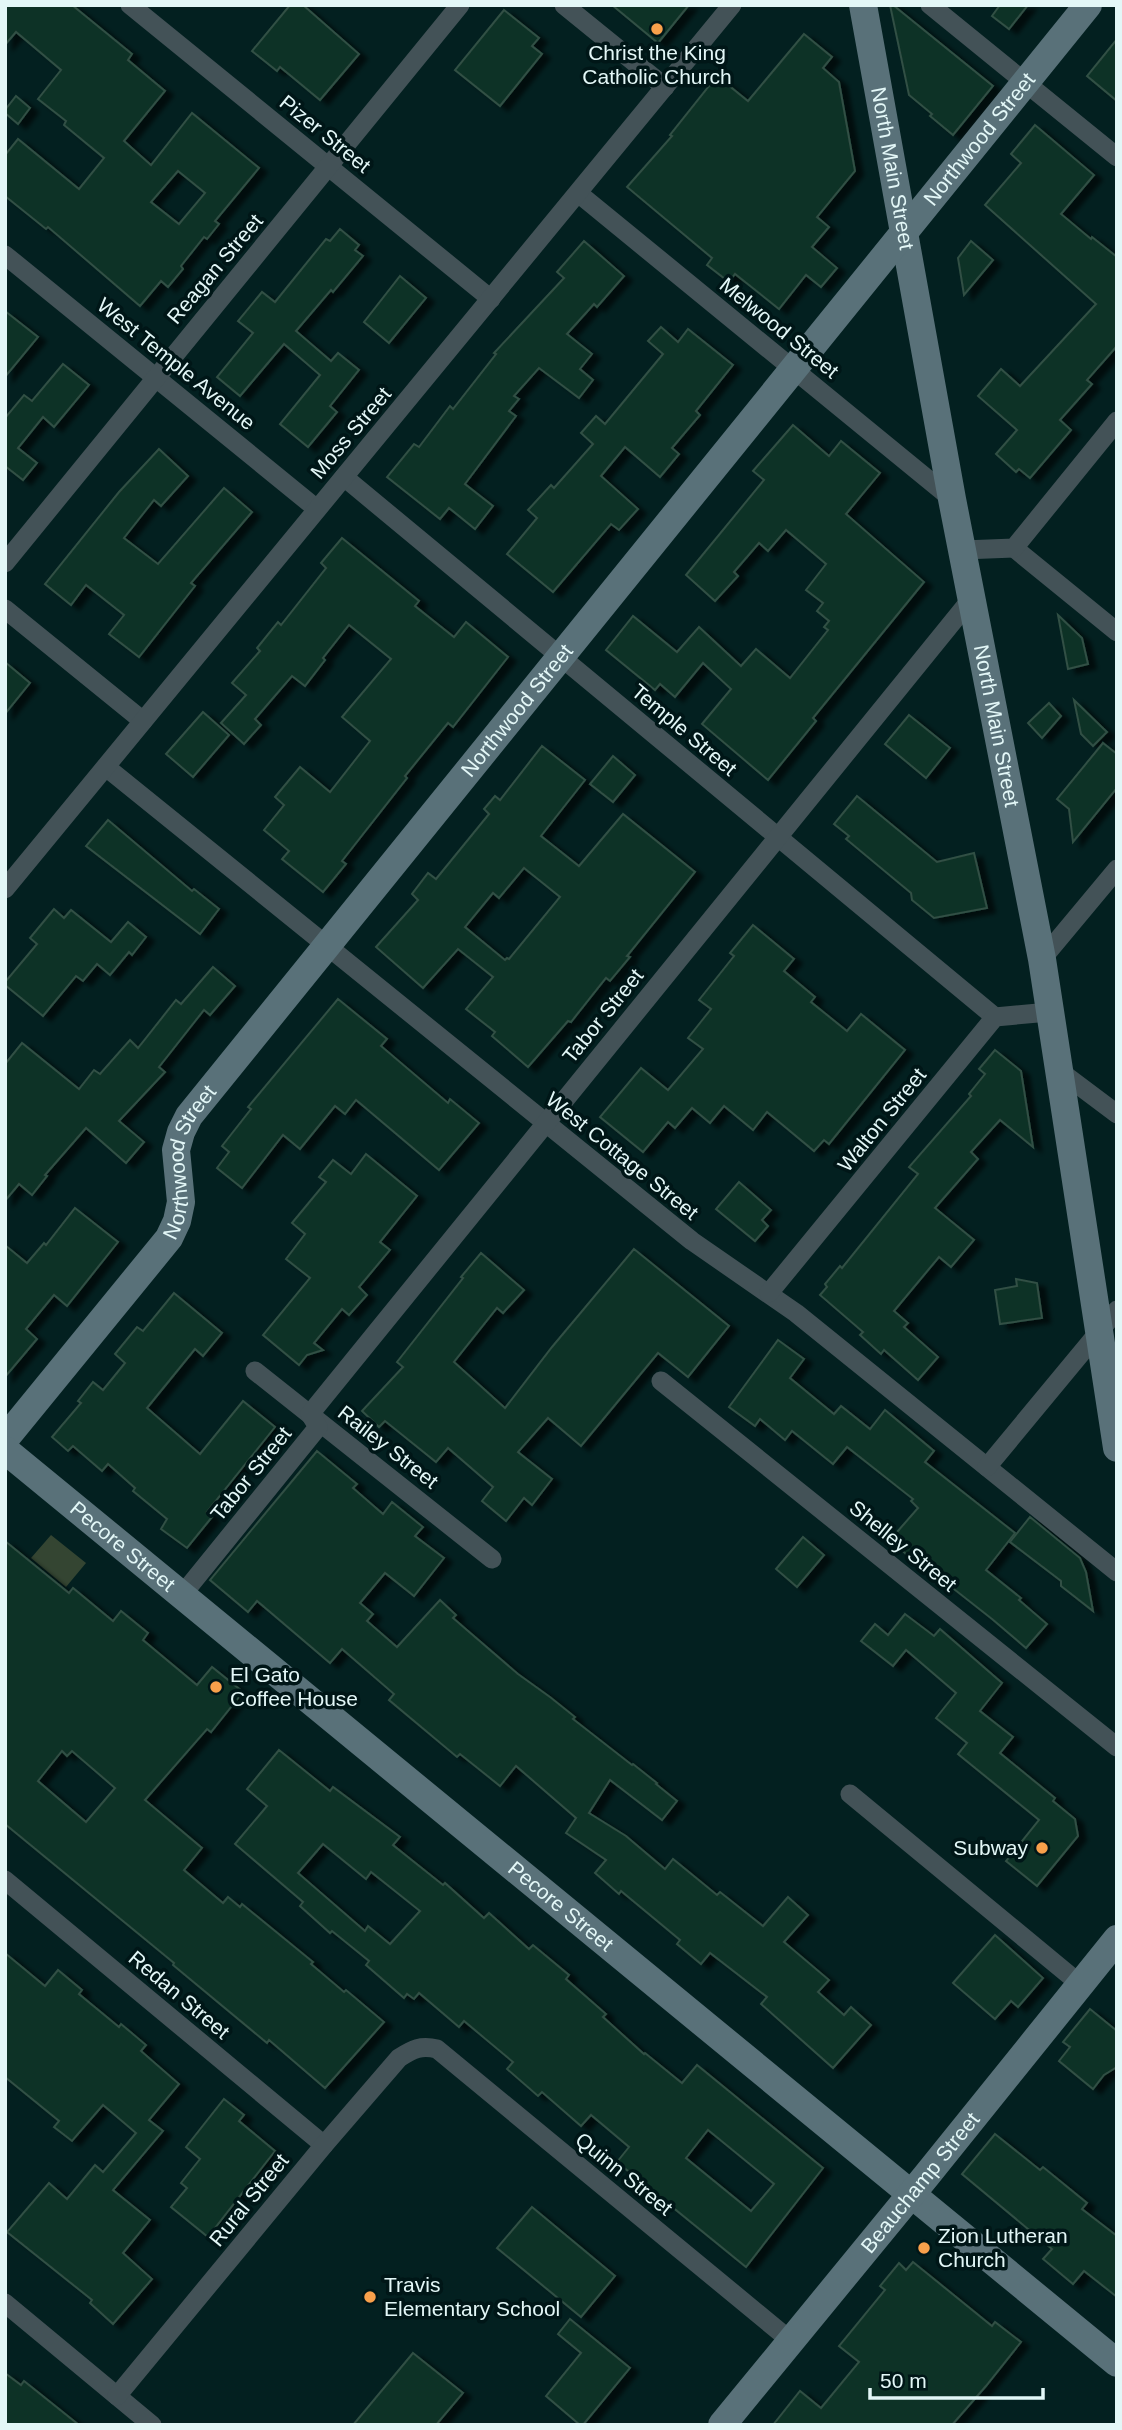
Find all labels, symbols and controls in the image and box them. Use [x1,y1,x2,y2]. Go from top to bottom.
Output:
marker: Christ the King Catholic Church [649,21,665,37]
place label: Christ the King Catholic Church [582,41,732,88]
street label: Northwood Street [919,68,1040,210]
street label: North Main Street [867,85,919,252]
street label: Pizer Street [275,90,375,177]
street label: Reagan Street [162,209,267,328]
street label: Melwood Street [715,273,843,383]
street label: West Temple Avenue [93,293,260,434]
street label: Moss Street [306,382,396,483]
street label: Northwood Street [456,639,577,781]
street label: North Main Street [970,643,1024,809]
street label: Temple Street [627,679,741,780]
street label: Tabor Street [558,964,648,1067]
street label: Walton Street [833,1063,930,1176]
street label: Northwood Street [158,1080,221,1243]
street label: West Cottage Street [542,1087,703,1224]
street label: Railey Street [334,1401,443,1493]
street label: Tabor Street [206,1422,296,1525]
street label: Pecore Street [66,1496,180,1596]
street label: Shelley Street [845,1496,961,1596]
place label: El Gato Coffee House [230,1663,358,1710]
marker: El Gato Coffee House [208,1679,224,1695]
place label: Subway [953,1836,1028,1859]
marker: Subway [1034,1840,1050,1856]
street label: Pecore Street [504,1856,618,1956]
street label: Redan Street [125,1946,234,2043]
street label: Beauchamp Street [856,2108,984,2257]
street label: Quinn Street [571,2128,677,2220]
street label: Rural Street [204,2149,293,2250]
place label: Zion Lutheran Church [938,2224,1068,2271]
marker: Zion Lutheran Church [916,2240,932,2256]
place label: Travis Elementary School [384,2273,560,2320]
marker: Travis Elementary School [362,2289,378,2305]
scale bar [870,2356,1043,2400]
text: 50 m [880,2369,927,2392]

